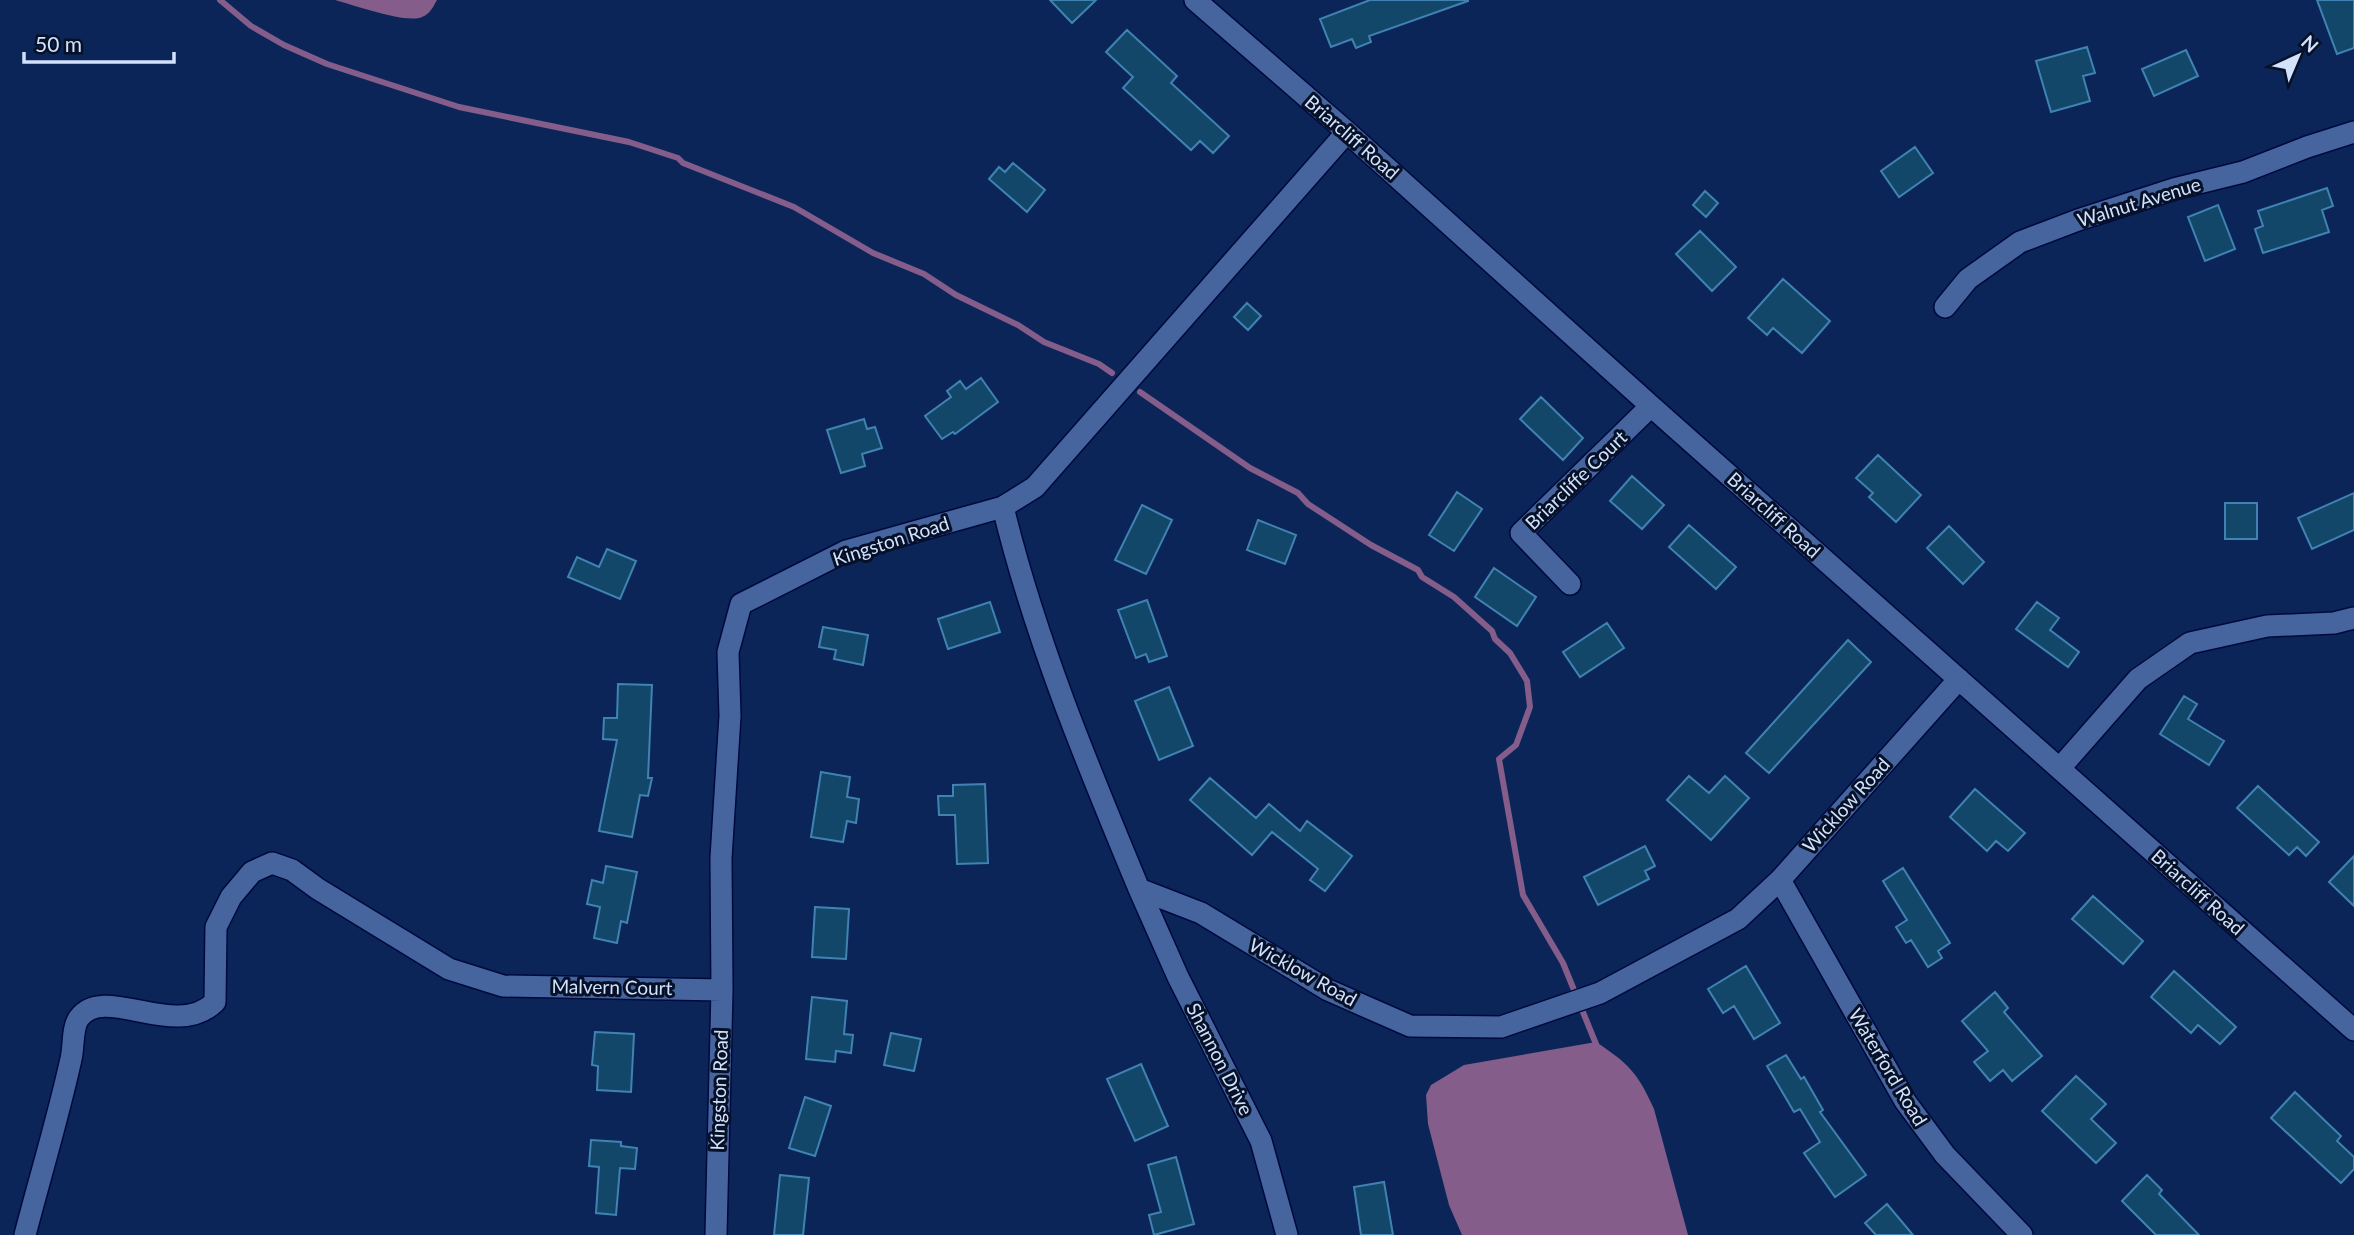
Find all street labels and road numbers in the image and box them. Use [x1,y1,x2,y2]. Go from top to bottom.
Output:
street label: Briarcliff Road [1301,90,1404,184]
street label: Walnut Avenue [2074,172,2203,231]
street label: Briarcliffe Court [1520,425,1631,534]
street label: Briarcliff Road [1723,467,1825,562]
street label: Kingston Road [830,511,952,570]
street label: Wicklow Road [1797,753,1894,857]
street label: Briarcliff Road [2147,844,2249,939]
street label: Wicklow Road [1245,933,1361,1011]
street label: Malvern Court [551,974,673,999]
street label: Shannon Drive [1182,999,1259,1119]
street label: Waterford Road [1844,1004,1933,1130]
street label: Kingston Road [705,1029,732,1151]

